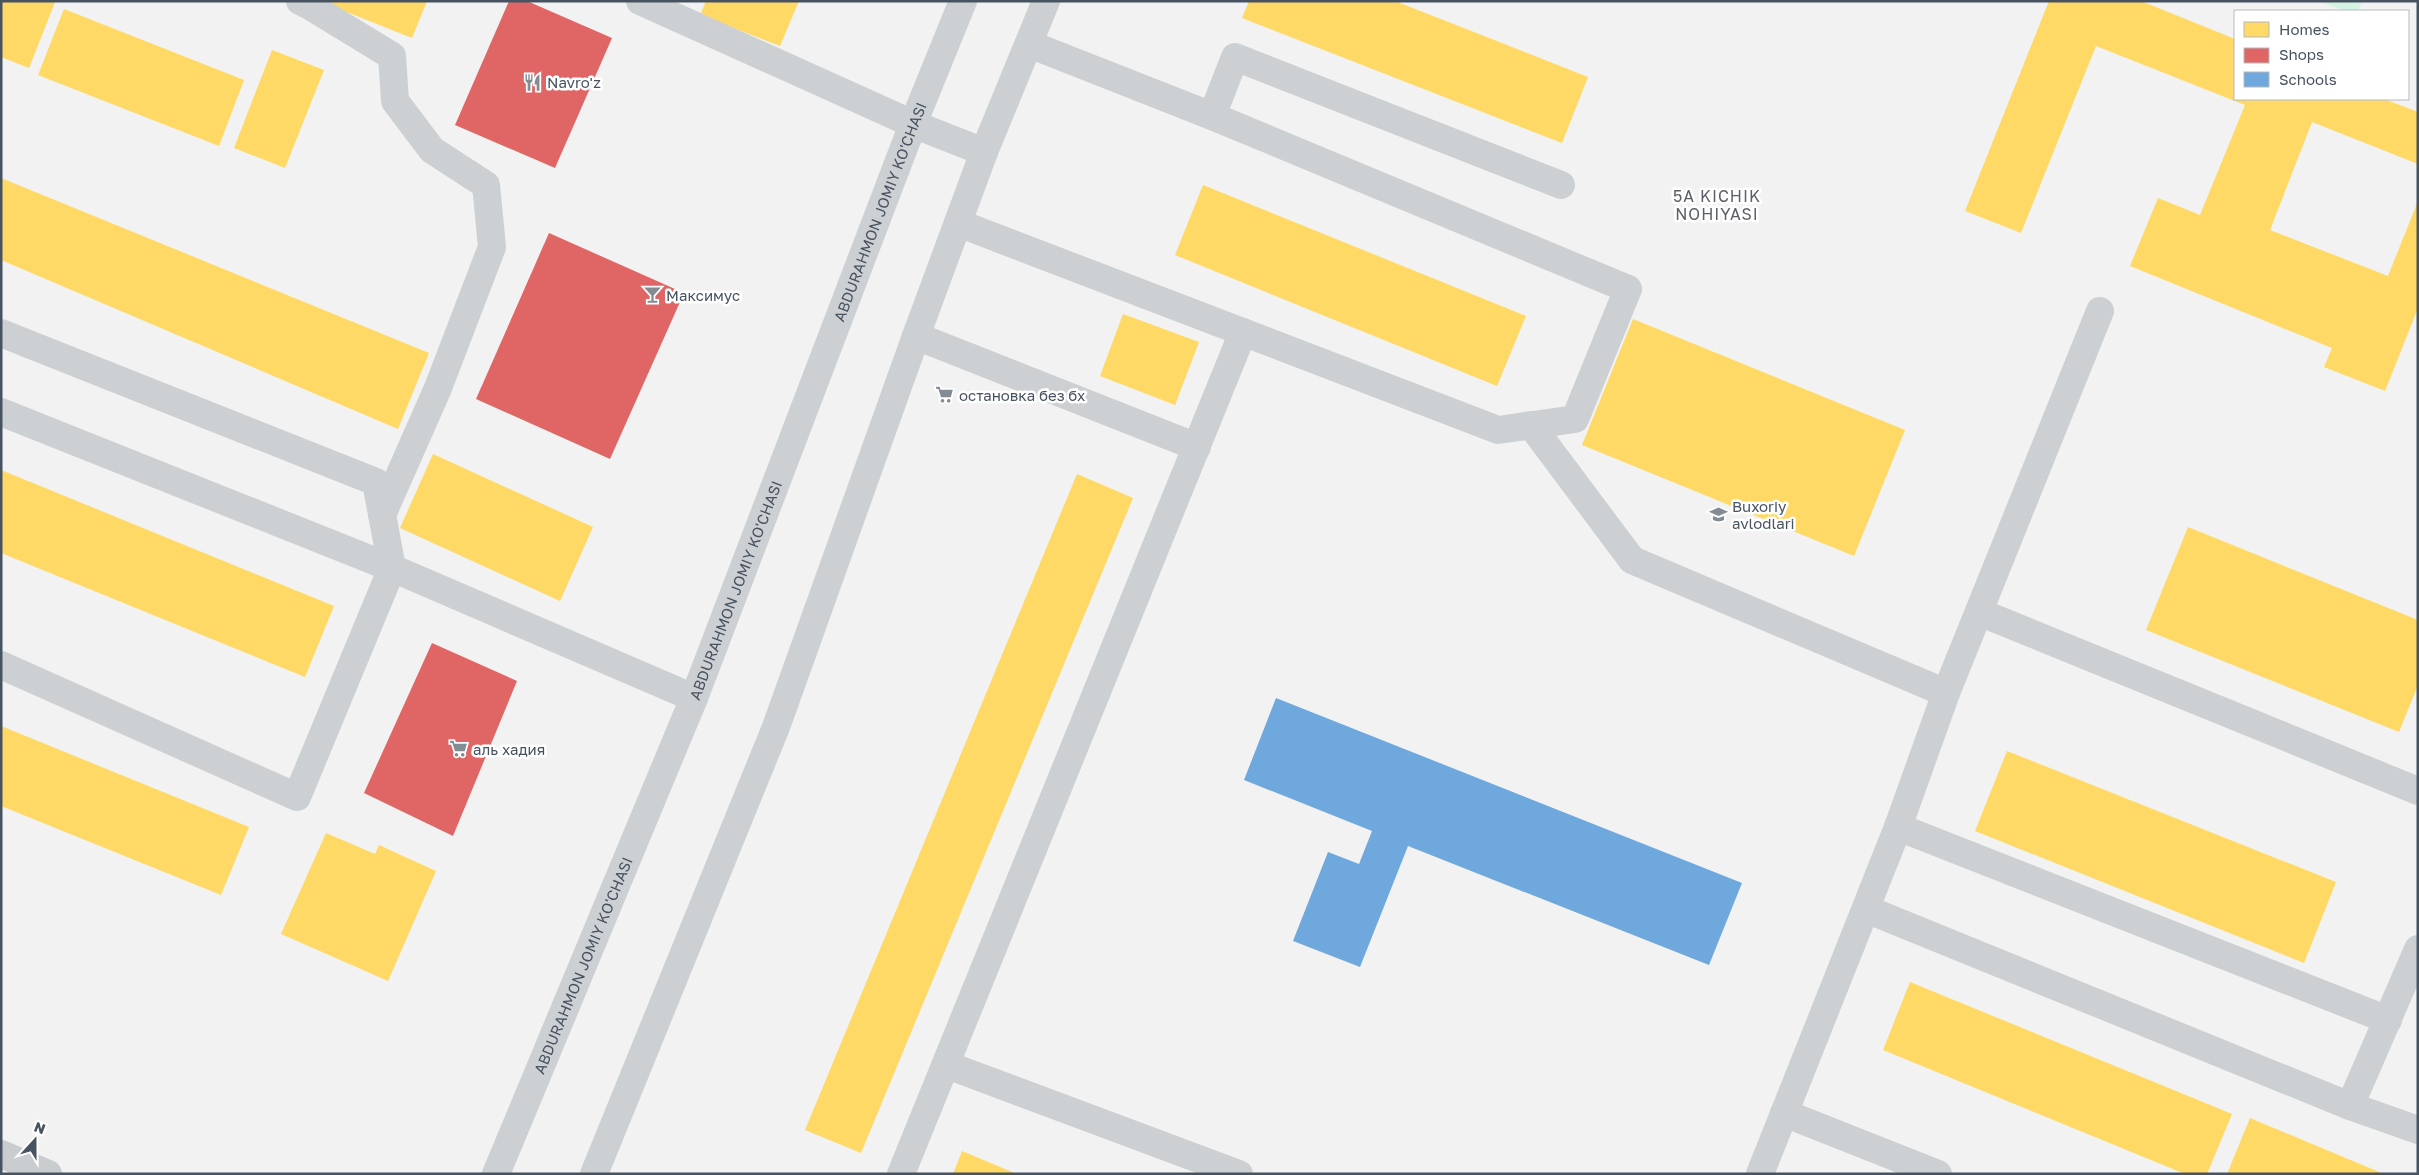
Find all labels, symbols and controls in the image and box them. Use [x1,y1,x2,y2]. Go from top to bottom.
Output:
legend [2234,10,2409,100]
text: Homes [2279,20,2329,38]
text: Shops [2279,45,2324,63]
text: Schools [2279,70,2337,88]
restaurant icon: Navro'z [523,72,543,92]
place label: Navro'z [547,73,601,91]
street label: ABDURAHMON JOMIY KO'CHASI [830,100,930,324]
district label: 5A KICHIK NOHIYASI [1673,186,1761,224]
bar icon: Максимус [642,285,662,305]
place label: Максимус [666,286,740,304]
supermarket icon: остановка без бх [935,385,955,405]
place label: остановка без бх [959,386,1085,404]
street label: ABDURAHMON JOMIY KO'CHASI [685,478,785,702]
place label: Buxoriy avlodlari [1732,497,1795,532]
school or university icon: Buxoriy avlodlari [1708,505,1728,525]
supermarket icon: аль хадия [449,739,469,759]
place label: аль хадия [473,740,545,758]
street label: ABDURAHMON JOMIY KO'CHASI [530,854,636,1076]
north arrow [10,1115,60,1165]
text: N [32,1118,48,1137]

